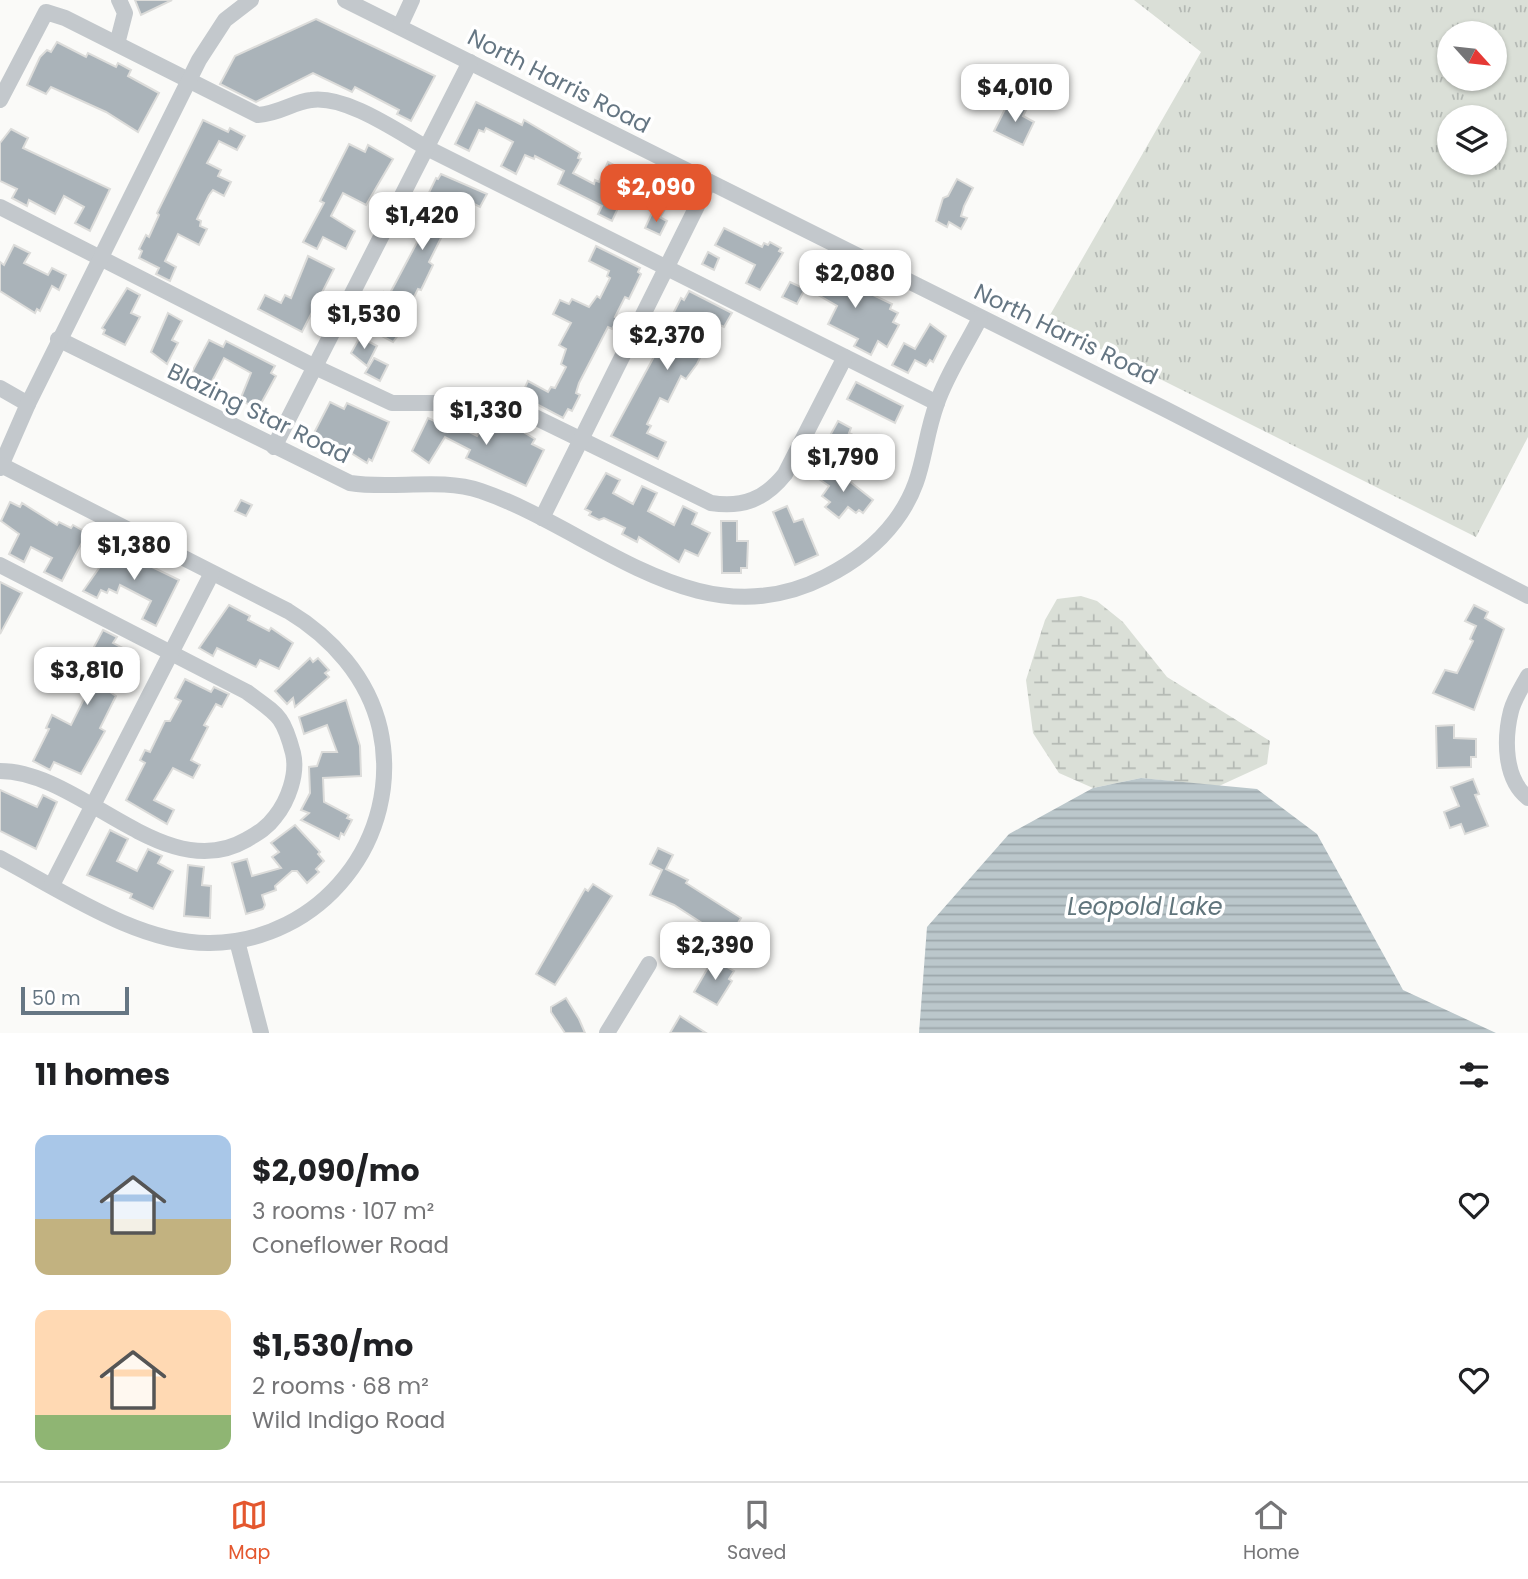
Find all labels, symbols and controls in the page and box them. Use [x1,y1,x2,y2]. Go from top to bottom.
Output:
street label: North Harris Road [462,21,656,141]
north arrow [1437,21,1507,91]
map controls [1437,21,1507,175]
pin: $4,010 [958,64,1072,124]
text: $4,010 [977,71,1053,103]
button: layers [1437,105,1507,175]
pin: $2,090 [599,164,713,224]
text: $2,090 [616,171,696,203]
pin: $1,420 [365,192,479,252]
text: $1,420 [385,199,459,231]
pin: $2,080 [798,250,912,310]
text: $2,080 [815,257,895,289]
street label: North Harris Road [969,276,1163,392]
pin: $1,530 [307,292,421,351]
text: $1,530 [327,298,401,330]
pin: $2,370 [610,312,724,372]
text: $2,370 [629,319,705,351]
street label: Blazing Star Road [162,355,356,471]
pin: $1,330 [429,388,543,447]
text: $1,330 [449,394,523,426]
pin: $1,790 [786,434,900,494]
text: $1,790 [807,441,879,473]
pin: $1,380 [77,522,191,582]
text: $1,380 [97,529,171,561]
pin: $3,810 [30,648,144,707]
text: $3,810 [50,654,124,686]
water label: Leopold Lake [1067,890,1223,923]
pin: $2,390 [658,922,772,982]
text: $2,390 [676,929,754,961]
scale bar [21,984,130,1016]
text: 50 m [32,985,81,1012]
text: 11 homes [35,1053,170,1096]
icon: filters [1455,1056,1493,1094]
text: $2,090/mo [252,1149,420,1192]
icon: home [91,1163,175,1247]
icon: heart [1455,1186,1493,1224]
text: 3 rooms · 107 m² [252,1195,434,1227]
text: Coneflower Road [252,1229,449,1261]
text: $1,530/mo [252,1324,413,1367]
icon: home [91,1338,175,1422]
icon: heart [1455,1361,1493,1399]
text: 2 rooms · 68 m² [252,1370,429,1402]
text: Wild Indigo Road [252,1404,445,1436]
tab: Map [228,1496,270,1567]
tab: Saved [727,1496,786,1567]
tab: Home [1243,1496,1300,1567]

